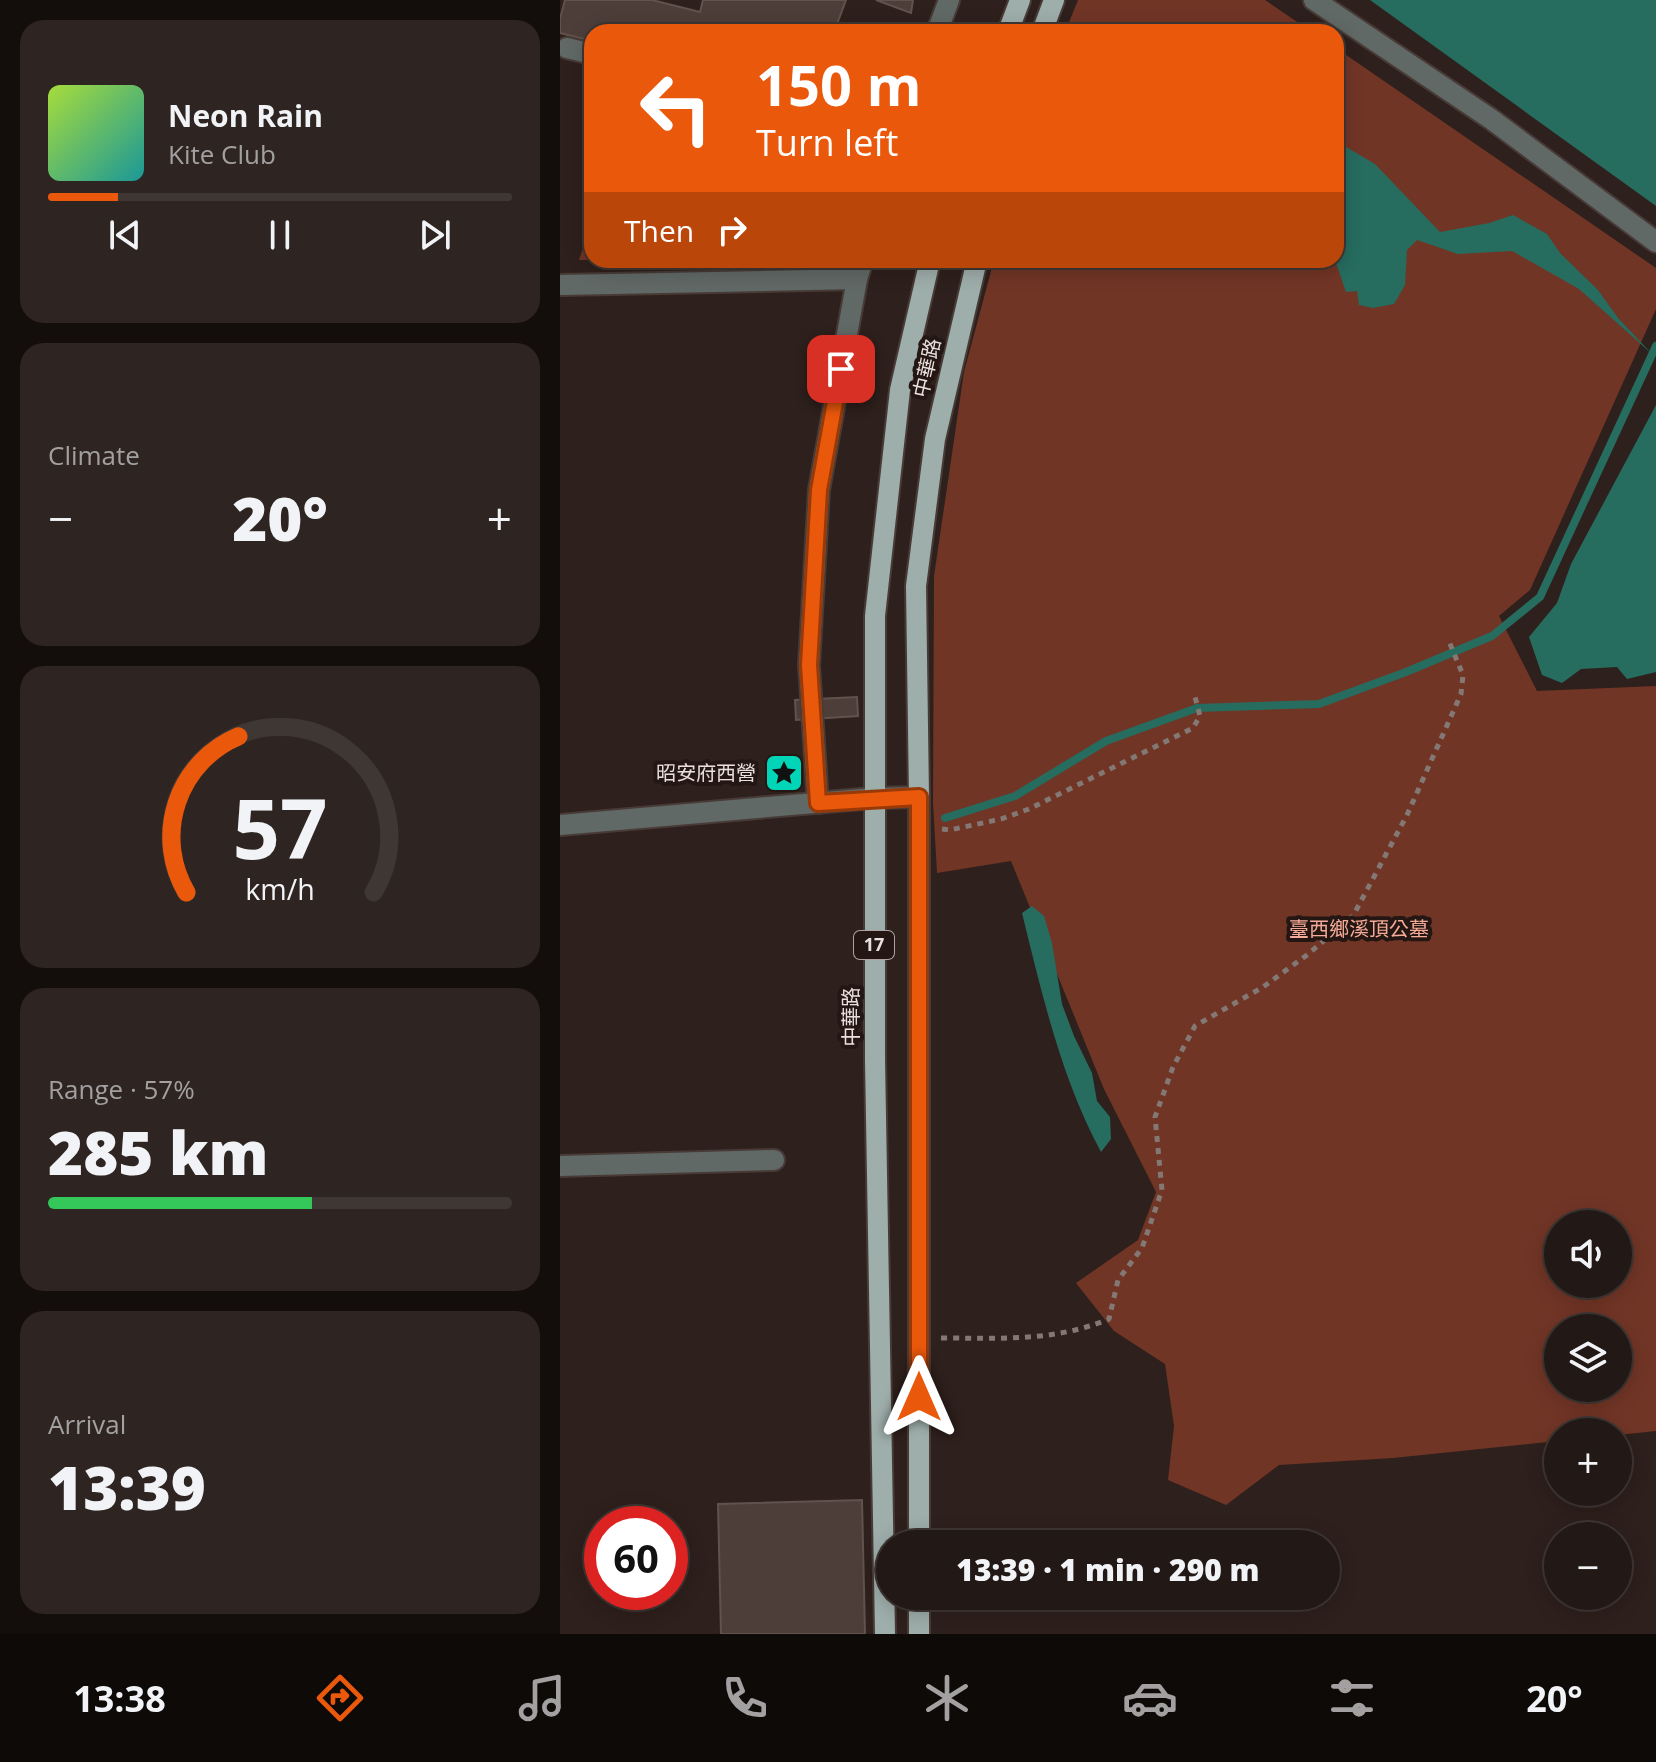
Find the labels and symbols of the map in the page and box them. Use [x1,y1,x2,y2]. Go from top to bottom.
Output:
pin [807,335,875,403]
street label: 中華路 [907,336,946,400]
place icon: 昭安府西營 [763,752,805,794]
place label: 昭安府西營 [656,759,756,786]
park label: 臺西鄉溪頂公墓 [1289,915,1429,942]
road number: 17 [854,931,894,959]
street label: 中華路 [837,987,864,1047]
position arrow [877,1355,961,1439]
speed limit sign: 60 [584,1506,688,1610]

